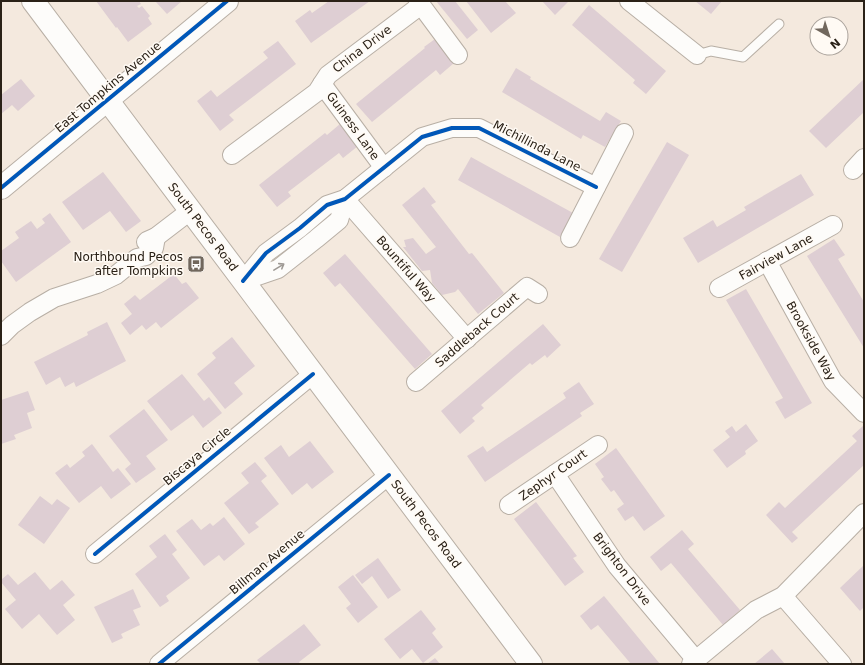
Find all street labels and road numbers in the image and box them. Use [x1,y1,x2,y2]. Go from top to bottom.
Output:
street label: China Drive [330,22,394,76]
street label: East Tompkins Avenue [52,39,164,135]
street label: Guiness Lane [324,89,382,163]
street label: Michillinda Lane [491,118,583,174]
street label: South Pecos Road [165,180,241,274]
street label: Fairview Lane [737,231,815,283]
street label: Bountiful Way [373,233,439,305]
street label: Saddleback Court [432,290,522,370]
street label: Brookside Way [783,299,839,383]
street label: Biscaya Circle [160,424,234,488]
street label: Zephyr Court [516,446,590,504]
street label: South Pecos Road [388,477,464,571]
street label: Billman Avenue [227,527,307,597]
street label: Brighton Drive [590,530,654,608]

